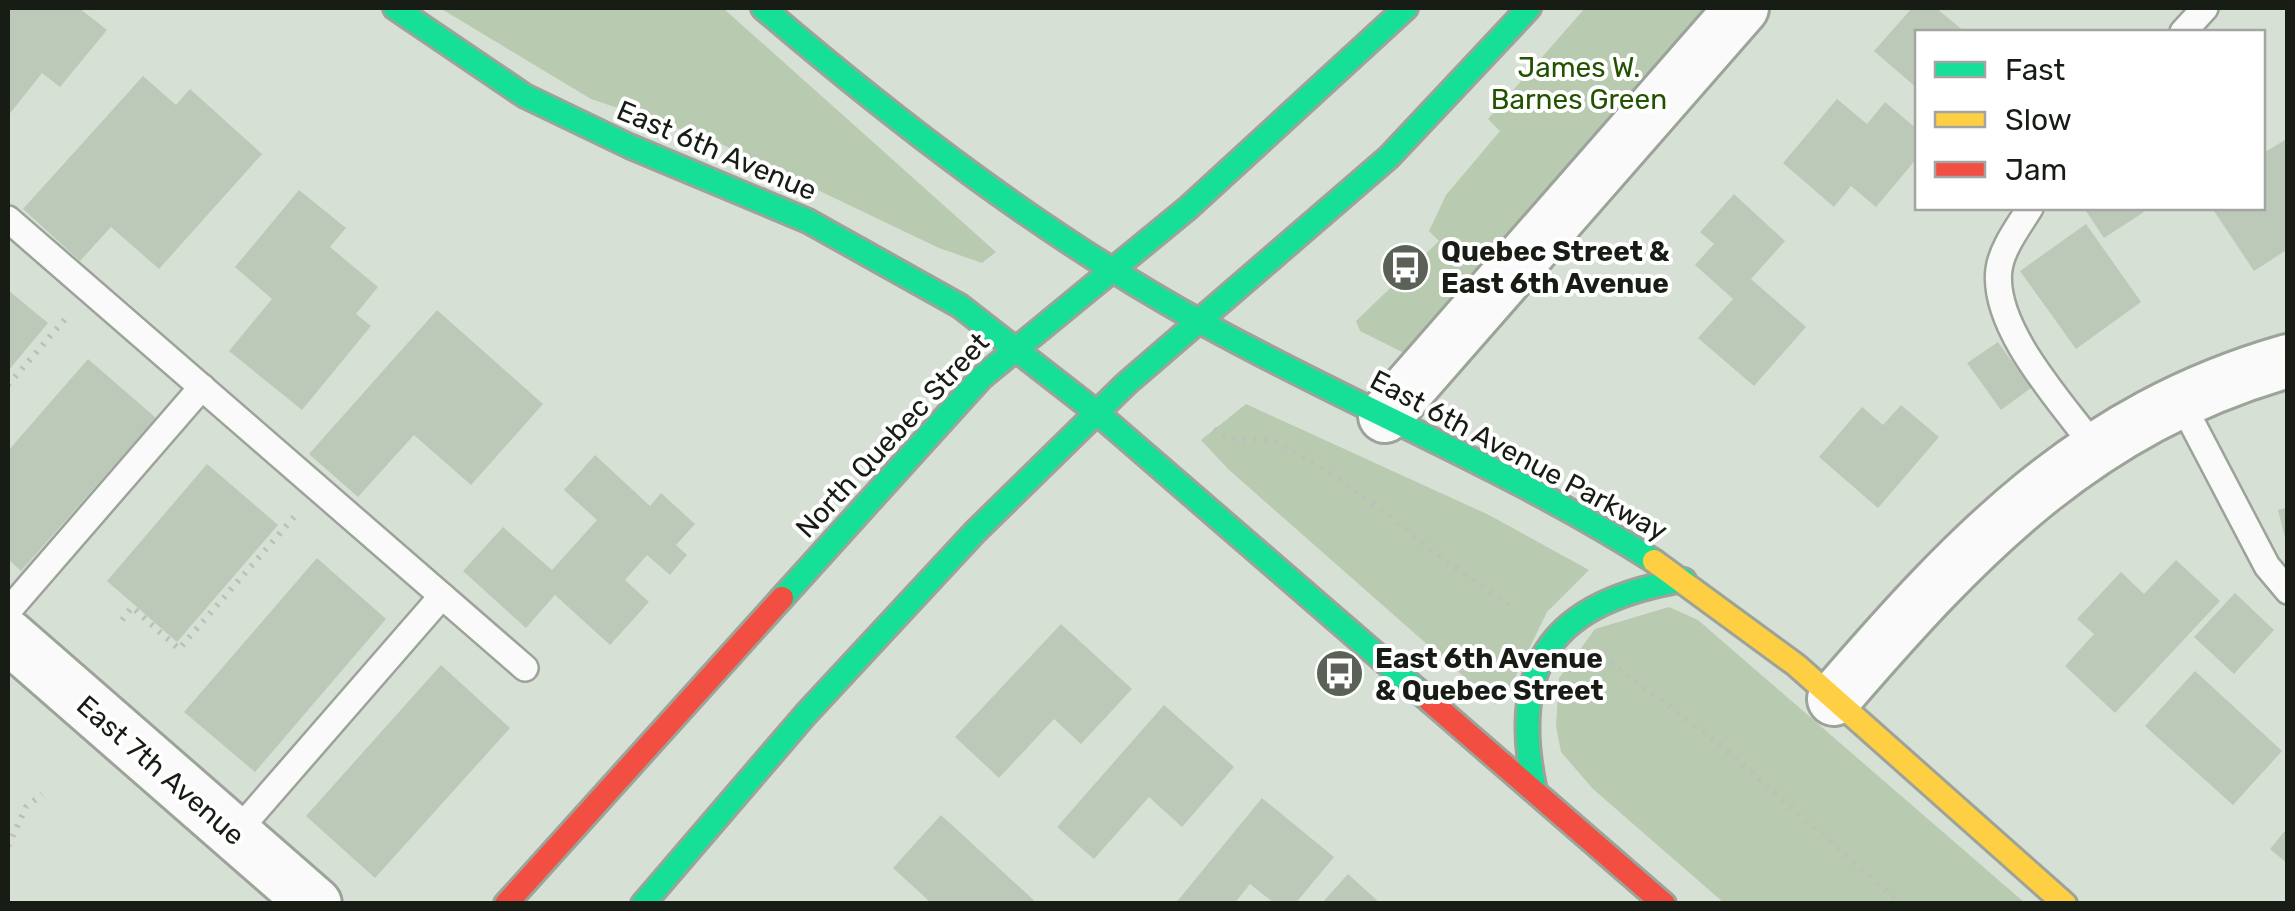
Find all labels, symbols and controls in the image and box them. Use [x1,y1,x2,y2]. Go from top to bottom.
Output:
legend [1915,30,2265,210]
park label: James W. Barnes Green [1491,51,1667,116]
text: Fast [2005,52,2065,88]
street label: East 6th Avenue [612,94,822,207]
text: Slow [2005,102,2072,138]
text: Jam [2005,152,2067,188]
place label: Quebec Street & East 6th Avenue [1441,235,1670,300]
bus stop icon: Quebec Street & East 6th Avenue [1380,241,1432,293]
street label: North Quebec Street [789,326,996,545]
street label: East 6th Avenue Parkway [1365,363,1673,548]
place label: East 6th Avenue & Quebec Street [1375,642,1604,707]
bus stop icon: East 6th Avenue & Quebec Street [1314,648,1366,700]
street label: East 7th Avenue [70,689,251,852]

